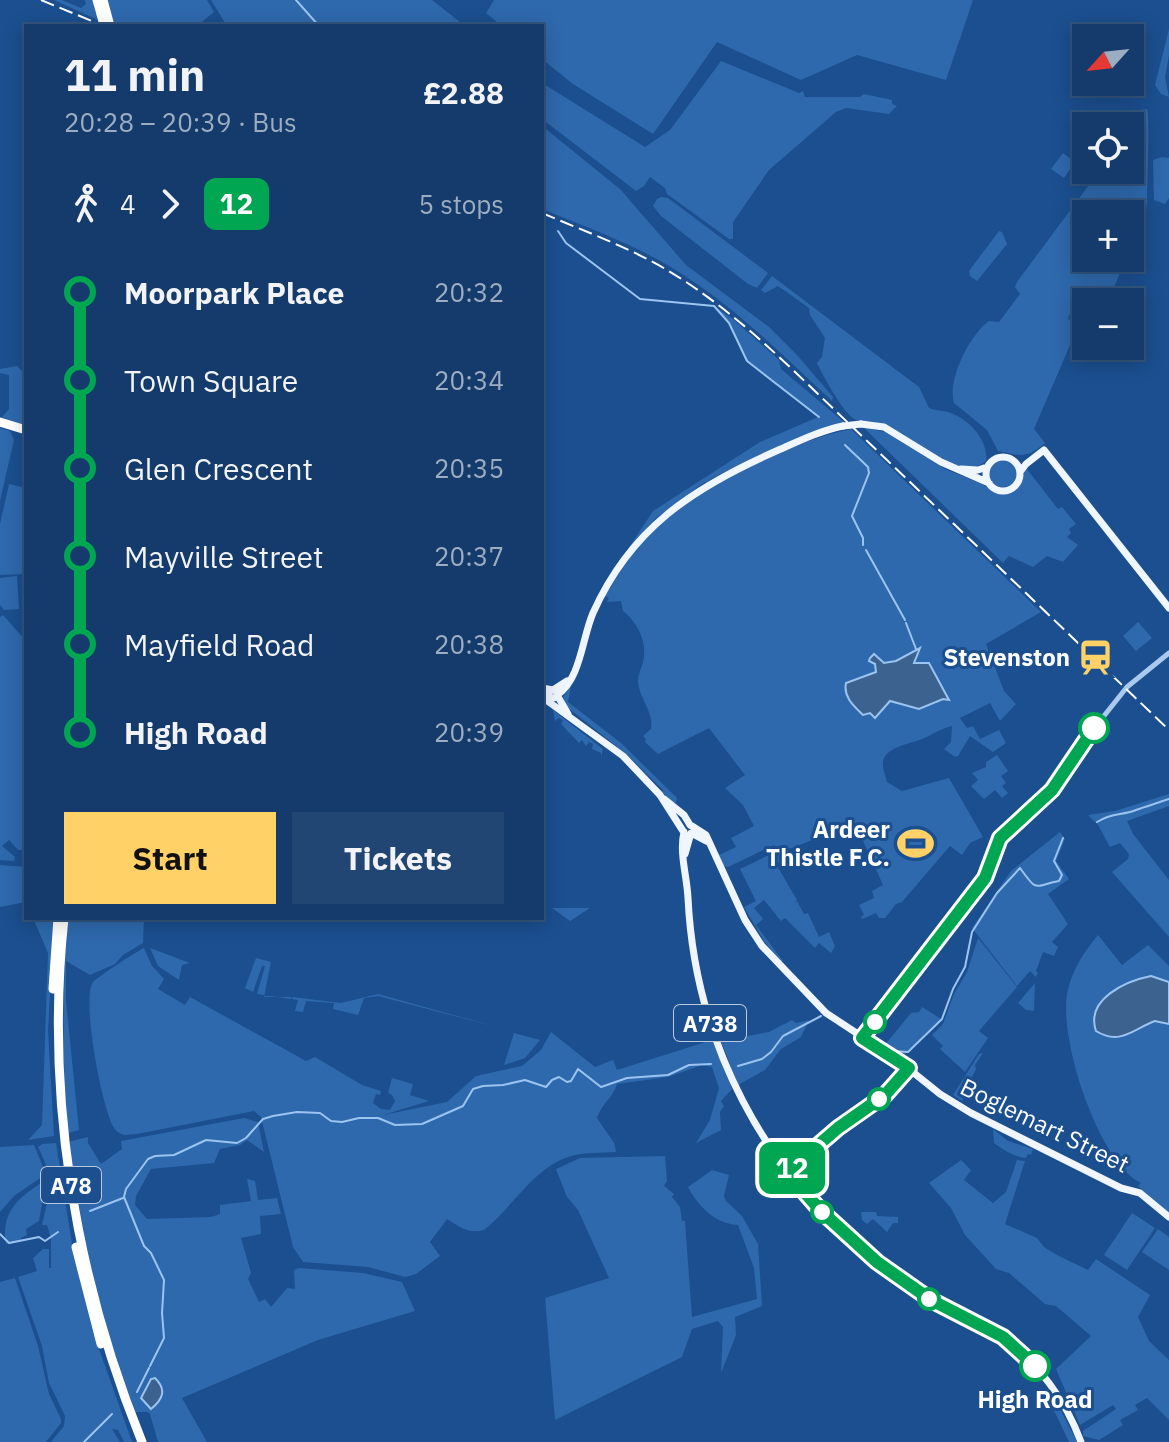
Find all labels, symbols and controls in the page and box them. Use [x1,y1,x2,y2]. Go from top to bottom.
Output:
north arrow [1072,24,1144,96]
map controls [1072,24,1144,360]
text: 11 min [64,46,205,103]
text: £2.88 [423,73,504,112]
text: 20:28 – 20:39 · Bus [64,105,297,139]
button: locate [1072,112,1144,184]
icon: walk [64,182,108,226]
icon: forward [148,182,192,226]
text: 12 [220,185,253,222]
text: 4 [120,187,136,221]
text: 5 stops [418,187,504,221]
button: + [1072,200,1144,272]
text: Moorpark Place [124,273,344,312]
text: 20:32 [434,275,504,309]
button: − [1072,288,1144,360]
text: Town Square [124,361,298,400]
text: 20:34 [434,363,504,397]
text: Glen Crescent [124,449,313,488]
text: 20:35 [434,451,504,485]
text: Mayville Street [124,537,323,576]
text: 20:37 [434,539,504,573]
text: Mayfield Road [124,625,314,664]
text: 20:38 [434,627,504,661]
station icon: Stevenston [1077,638,1115,676]
place label: Stevenston [943,641,1070,673]
text: High Road [124,713,268,752]
unlabelled marker [1079,713,1109,743]
text: 20:39 [434,715,504,749]
button: Start [64,812,276,904]
button: Tickets [292,812,504,904]
place label: Ardeer Thistle F.C. [766,813,890,873]
sports icon: Ardeer Thistle F.C. [897,824,935,862]
road number: A738 [674,1005,746,1041]
unlabelled marker [864,1011,886,1033]
street label: Boglemart Street [955,1070,1135,1180]
unlabelled marker [868,1088,890,1110]
line badge: 12 [756,1142,828,1194]
text: 12 [775,1149,809,1186]
road number: A78 [41,1167,101,1203]
unlabelled marker [811,1201,833,1223]
unlabelled marker [918,1288,940,1310]
marker: High Road [1020,1351,1050,1381]
place label: High Road [977,1383,1093,1415]

